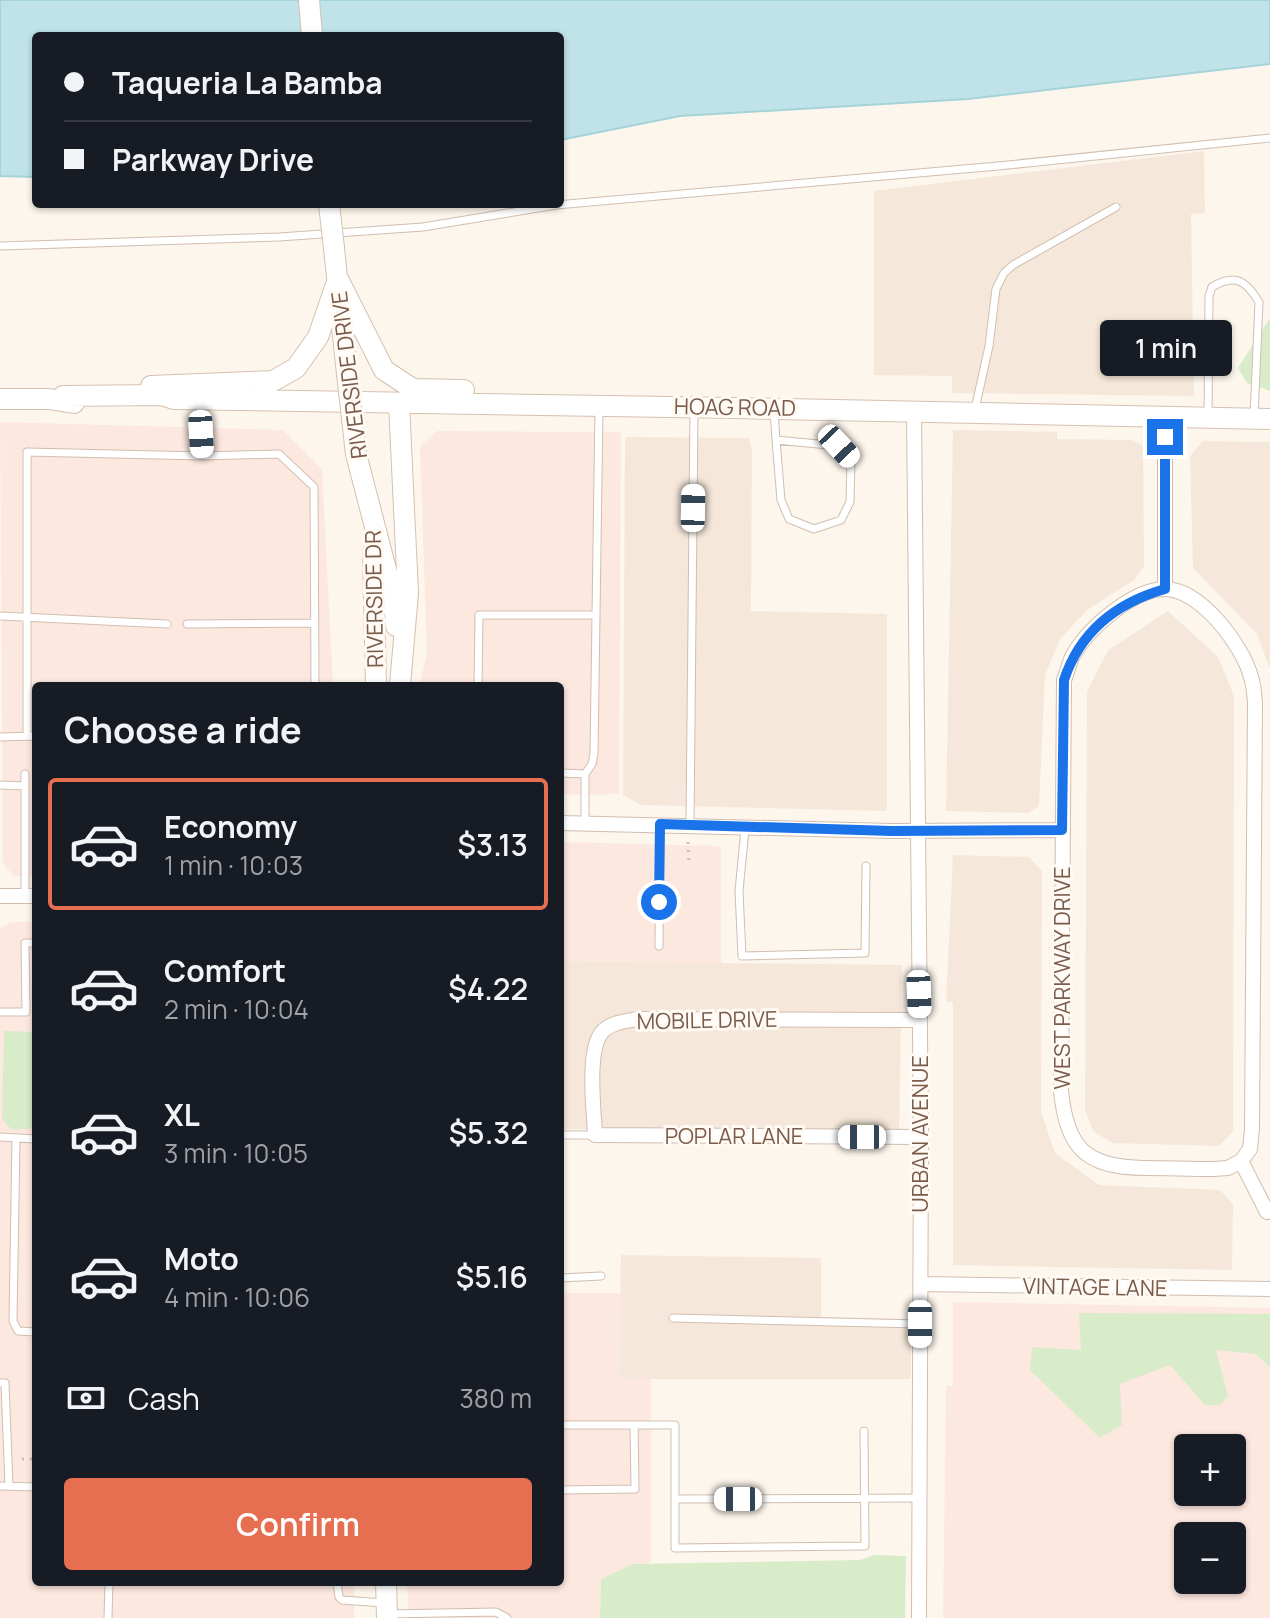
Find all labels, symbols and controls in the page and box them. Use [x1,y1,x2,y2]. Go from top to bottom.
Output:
text: Taqueria La Bamba [112,62,383,103]
text: Parkway Drive [112,139,314,180]
street label: RIVERSIDE DRIVE [324,289,374,461]
callout: 1 min [1099,321,1231,377]
text: 1 min [1135,330,1197,366]
street label: HOAG ROAD [674,391,796,423]
car [188,409,214,459]
route end [1147,419,1183,455]
car [814,420,864,472]
car [681,484,705,532]
street label: RIVERSIDE DR [358,530,390,668]
text: Choose a ride [64,705,302,754]
text: Economy [164,806,297,847]
icon: car [68,808,140,880]
text: $3.13 [458,824,528,865]
text: 1 min · 10:03 [164,847,303,883]
street label: WEST PARKWAY DRIVE [1047,866,1077,1090]
route start [641,884,677,920]
text: Comfort [164,950,286,991]
icon: car [68,952,140,1024]
text: $4.22 [448,968,528,1009]
car [906,970,932,1018]
text: 2 min · 10:04 [164,991,309,1027]
street label: MOBILE DRIVE [636,1004,778,1036]
street label: URBAN AVENUE [905,1055,935,1213]
text: XL [164,1094,200,1135]
icon: car [68,1096,140,1168]
text: $5.32 [449,1112,528,1153]
street label: POPLAR LANE [665,1121,803,1151]
car [838,1125,886,1149]
text: 3 min · 10:05 [164,1135,308,1171]
text: Moto [164,1238,239,1279]
icon: car [68,1240,140,1312]
text: $5.16 [456,1256,528,1297]
street label: VINTAGE LANE [1022,1271,1168,1303]
text: 4 min · 10:06 [164,1279,310,1315]
car [908,1300,932,1348]
icon: cash [64,1376,108,1420]
text: Cash [128,1378,200,1419]
text: 380 m [459,1380,532,1416]
map controls [1174,1434,1246,1594]
button: + [1174,1434,1246,1506]
button: Confirm [64,1478,532,1570]
car [714,1487,762,1511]
button: − [1174,1522,1246,1594]

